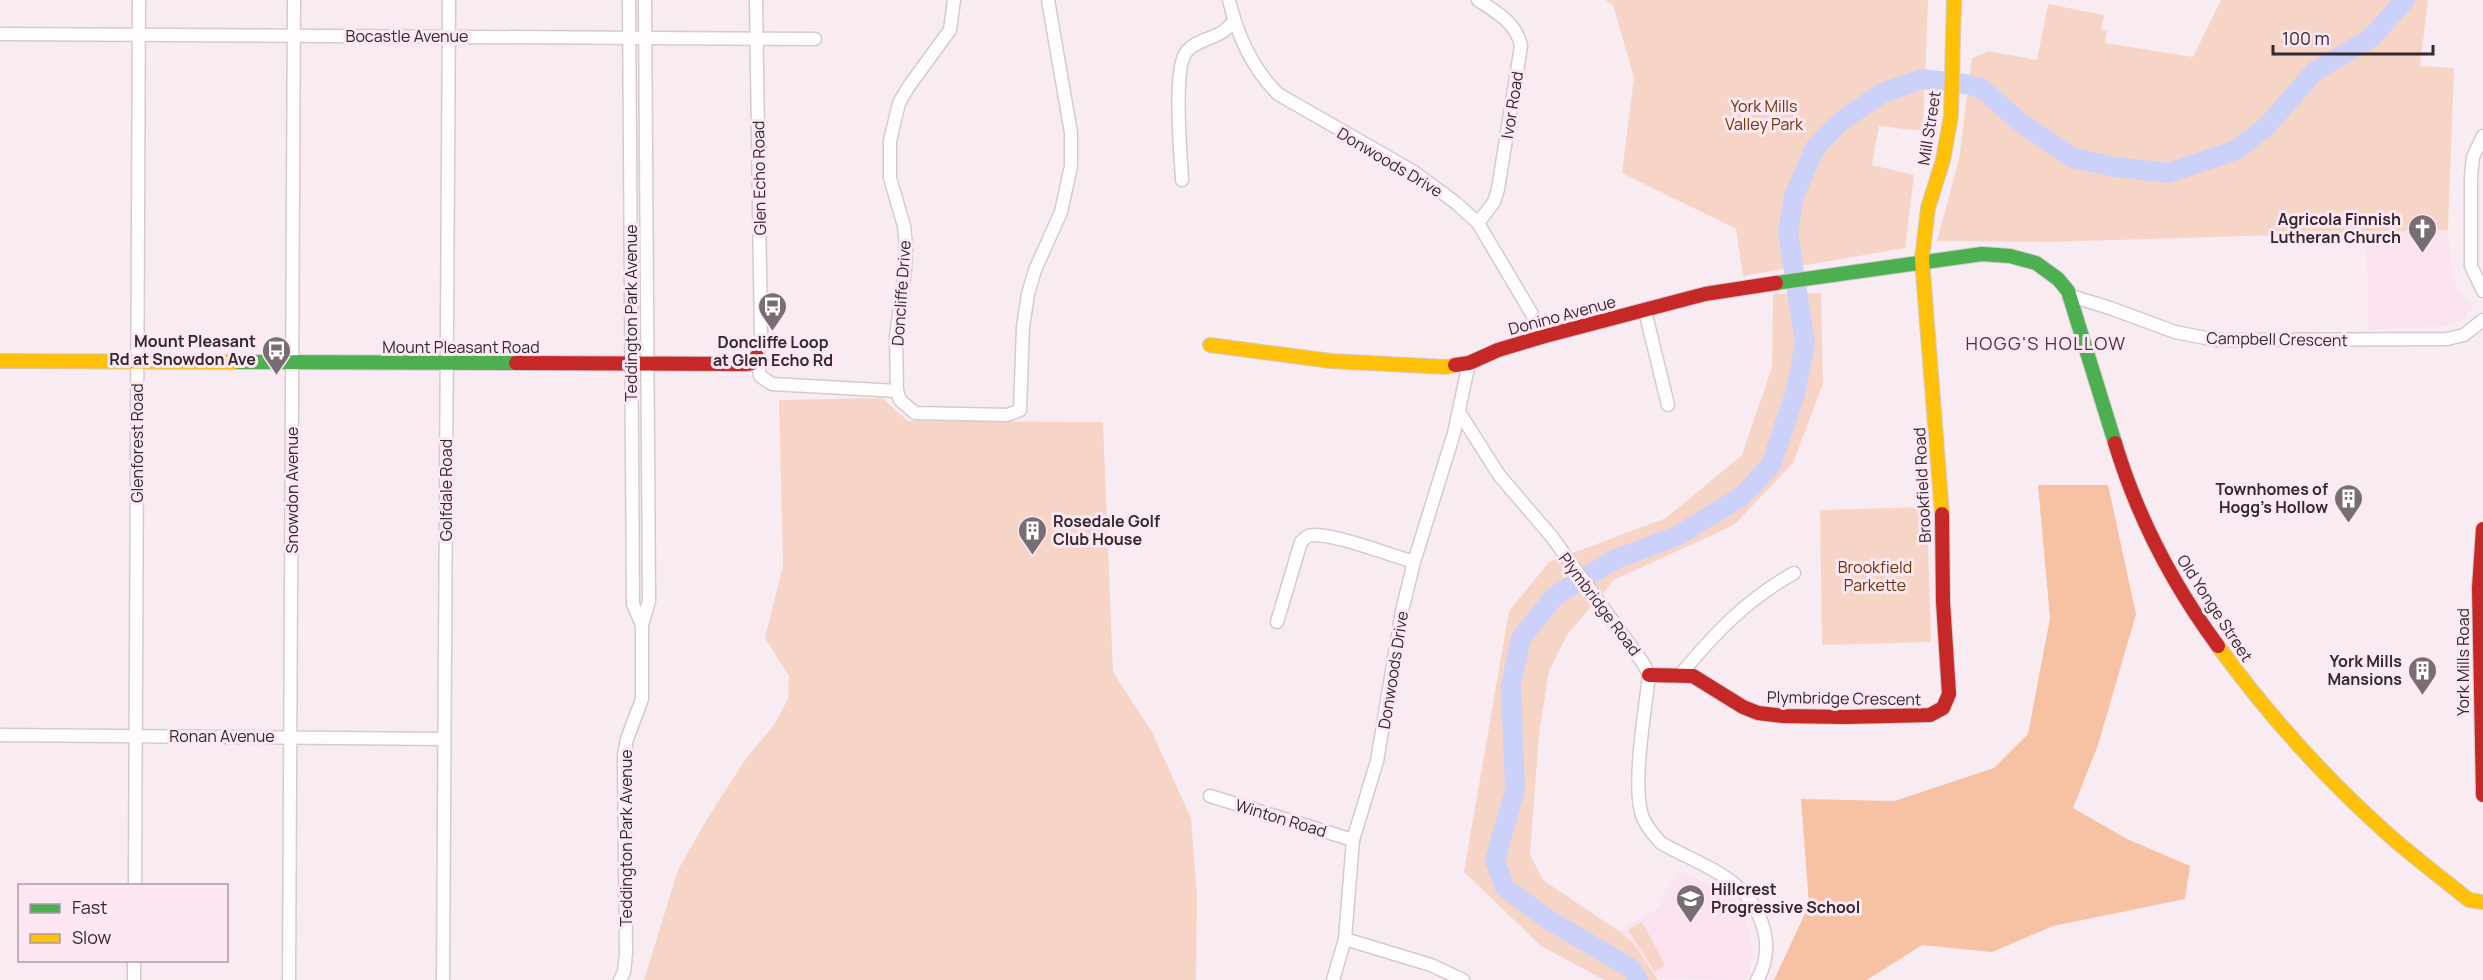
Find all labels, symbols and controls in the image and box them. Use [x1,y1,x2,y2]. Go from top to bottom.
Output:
scale bar [2273,18,2434,56]
street label: Bocastle Avenue [346,25,468,47]
text: 100 m [2282,26,2330,50]
street label: Ivor Road [1496,70,1528,140]
street label: Mill Street [1912,89,1946,167]
park label: York Mills Valley Park [1725,95,1804,135]
street label: Glen Echo Road [747,120,771,236]
street label: Donwoods Drive [1333,122,1447,202]
place label: Agricola Finnish Lutheran Church [2270,208,2401,248]
church icon: Agricola Finnish Lutheran Church [2406,212,2438,254]
street label: Teddington Park Avenue [620,224,642,402]
street label: Doncliffe Drive [886,239,916,347]
bus stop icon: Doncliffe Loop at Glen Echo Rd [757,290,789,332]
street label: Donino Avenue [1506,290,1618,340]
street label: Campbell Crescent [2206,327,2348,351]
place label: Mount Pleasant Rd at Snowdon Ave [109,330,256,370]
place label: Doncliffe Loop at Glen Echo Rd [713,331,833,371]
district label: HOGG'S HOLLOW [1965,331,2127,355]
bus stop icon: Mount Pleasant Rd at Snowdon Ave [261,334,293,376]
street label: Mount Pleasant Road [382,336,540,358]
street label: Glenforest Road [126,383,148,503]
street label: Snowdon Avenue [281,427,303,553]
street label: Brookfield Road [1908,427,1936,543]
street label: Golfdale Road [435,439,457,541]
place label: Townhomes of Hogg's Hollow [2216,478,2328,518]
building icon: Townhomes of Hogg's Hollow [2333,482,2365,524]
place label: Rosedale Golf Club House [1053,510,1160,550]
building icon: Rosedale Golf Club House [1016,514,1048,556]
street label: Plymbridge Road [1554,548,1646,660]
street label: Old Yonge Street [2172,550,2258,666]
park label: Brookfield Parkette [1838,556,1912,596]
street label: York Mills Road [2452,608,2474,716]
street label: Donwoods Drive [1373,609,1413,731]
place label: York Mills Mansions [2327,650,2402,690]
building icon: York Mills Mansions [2407,654,2439,696]
street label: Plymbridge Crescent [1767,686,1921,710]
street label: Ronan Avenue [169,725,275,747]
street label: Teddington Park Avenue [615,749,637,927]
street label: Winton Road [1233,794,1329,842]
place label: Hillcrest Progressive School [1711,878,1860,918]
school or university icon: Hillcrest Progressive School [1674,882,1706,924]
legend [18,884,228,962]
text: Fast [72,895,107,919]
text: Slow [72,925,112,949]

